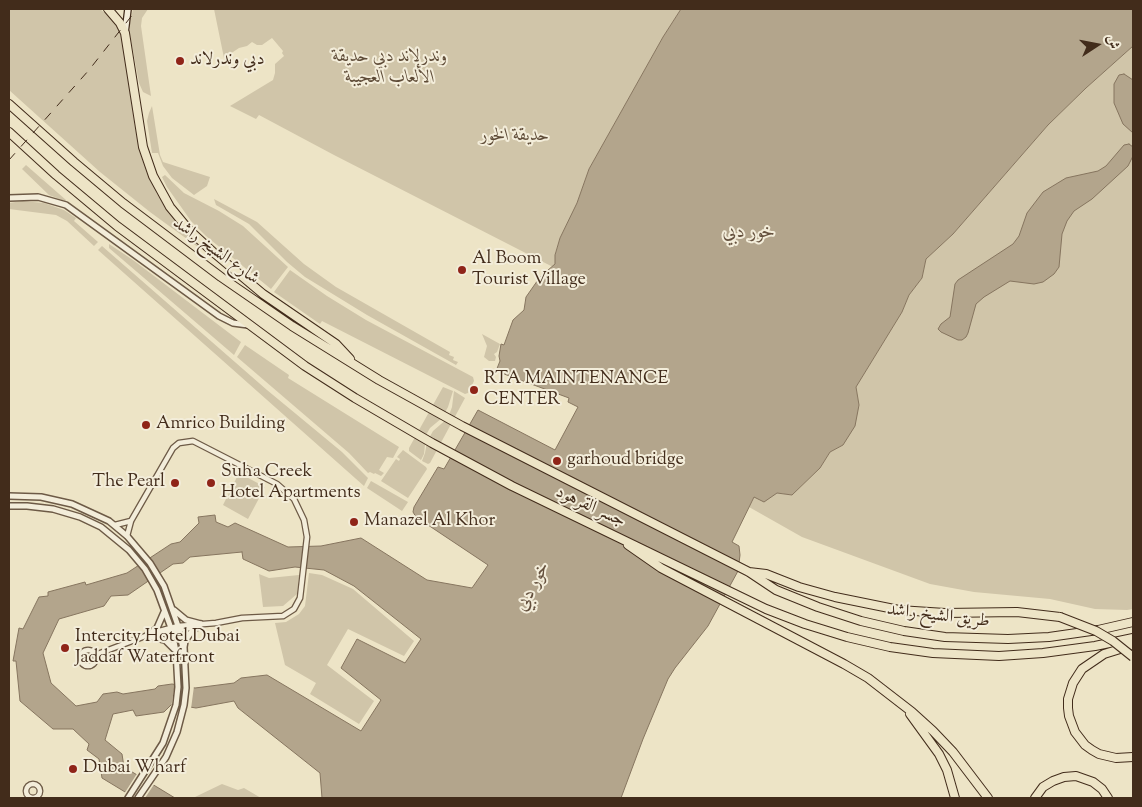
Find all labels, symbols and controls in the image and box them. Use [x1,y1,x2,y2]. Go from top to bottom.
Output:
north arrow [1072,20,1122,70]
text: ش [1101,33,1123,51]
park label: وندرلاند دبي حديقة الألعاب العجيبة [333,47,447,90]
place label: دبي وندرلاند [190,50,265,72]
marker: دبي وندرلاند [174,55,186,67]
park label: حديقة الخور [481,126,549,148]
street label: شارع الشيخ راشد [167,213,263,291]
water label: خور دبي [722,223,776,245]
place label: Al Boom Tourist Village [472,249,586,292]
marker: Al Boom Tourist Village [456,264,468,276]
place label: RTA MAINTENANCE CENTER [484,369,668,412]
marker: RTA MAINTENANCE CENTER [468,384,480,396]
place label: Amrico Building [156,414,285,436]
marker: Amrico Building [140,419,152,431]
place label: garhoud bridge [567,450,684,472]
marker: garhoud bridge [551,455,563,467]
place label: Suha Creek Hotel Apartments [221,462,360,504]
place label: The Pearl [92,472,165,494]
marker: The Pearl [169,477,181,489]
marker: Suha Creek Hotel Apartments [205,477,217,489]
street label: جسر القرهود [551,482,629,534]
place label: Manazel Al Khor [364,511,495,533]
marker: Manazel Al Khor [348,516,360,528]
water label: خور دبي [511,558,557,616]
street label: طريق الشيخ راشد [885,600,991,634]
place label: Intercity Hotel Dubai Jaddaf Waterfront [75,627,240,670]
marker: Intercity Hotel Dubai Jaddaf Waterfront [59,642,71,654]
place label: Dubai Wharf [83,758,186,780]
marker: Dubai Wharf [67,763,79,775]

